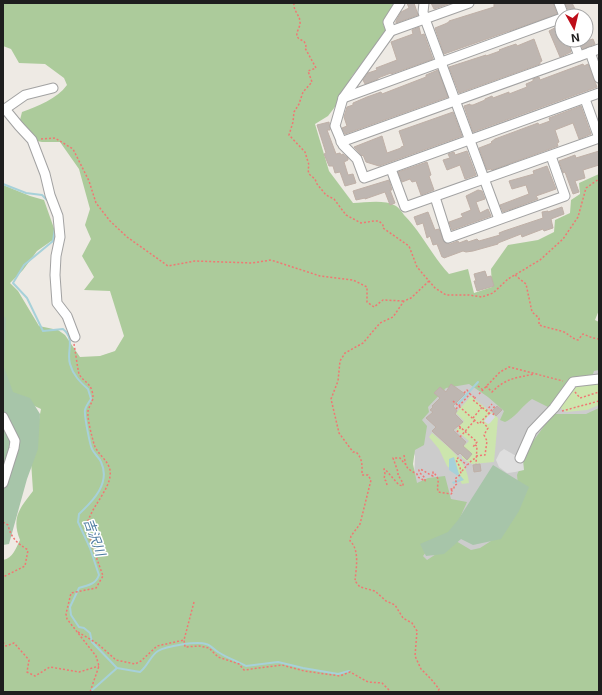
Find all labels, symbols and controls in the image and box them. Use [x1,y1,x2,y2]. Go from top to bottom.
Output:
north arrow [554,8,594,48]
text: N [570,30,581,45]
water label: 吉沢川 [81,516,110,560]

